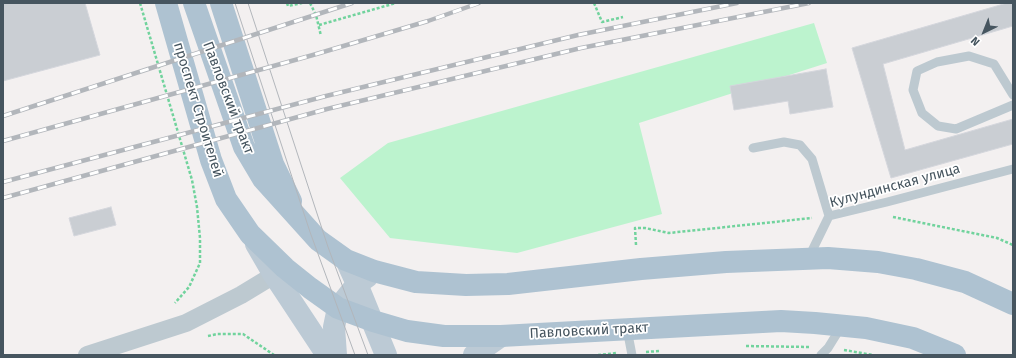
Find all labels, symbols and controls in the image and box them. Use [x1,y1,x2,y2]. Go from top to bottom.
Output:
north arrow [964,12,1004,52]
text: N [968,34,983,48]
street label: Павловский тракт [199,39,257,157]
street label: проспект Строителей [169,40,227,180]
street label: Кулундинская улица [828,160,962,212]
street label: Павловский тракт [529,319,649,343]

